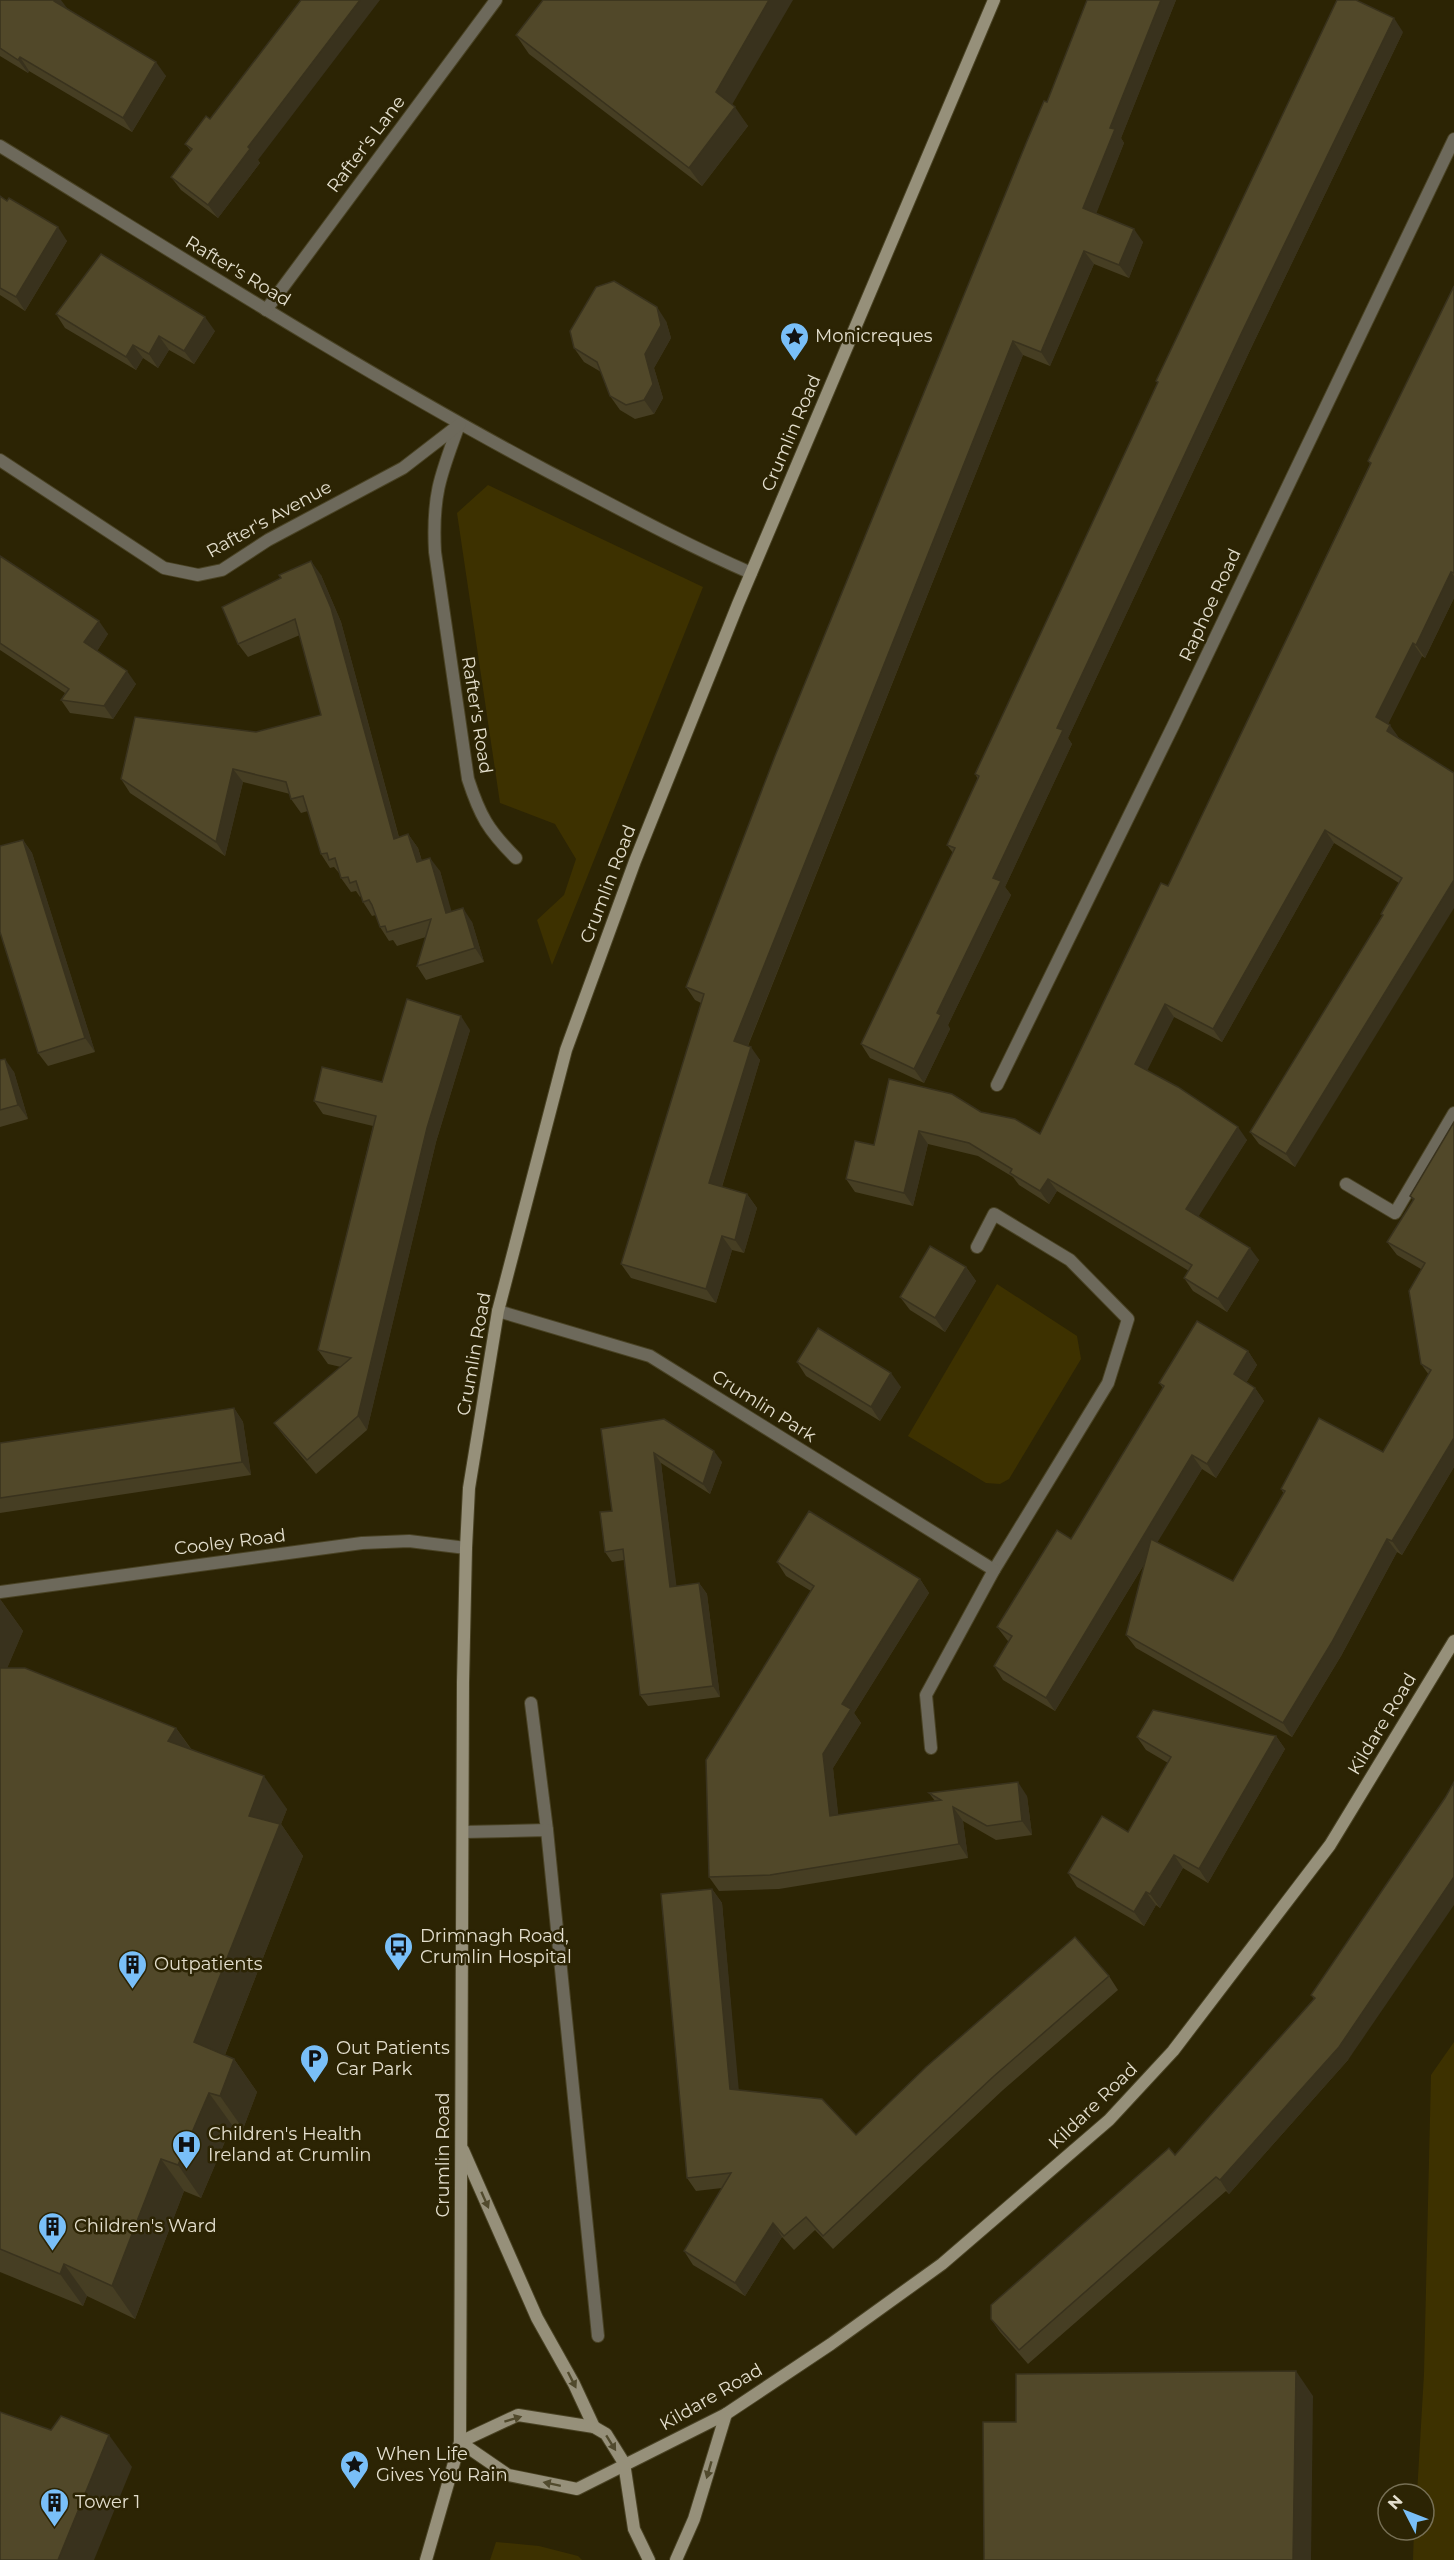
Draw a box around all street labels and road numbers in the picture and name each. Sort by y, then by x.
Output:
street label: Rafter's Lane [322,91,410,197]
street label: Rafter's Road [181,231,295,311]
street label: Crumlin Road [756,371,826,495]
street label: Rafter's Avenue [203,475,336,563]
street label: Raphoe Road [1174,545,1246,665]
street label: Rafter's Road [457,655,497,775]
street label: Crumlin Road [575,822,641,946]
street label: Crumlin Road [452,1291,496,1417]
street label: Crumlin Park [708,1365,820,1447]
street label: Cooley Road [173,1524,287,1560]
street label: Kildare Road [1343,1669,1421,1779]
street label: Kildare Road [1044,2058,1142,2154]
street label: Crumlin Road [432,2093,454,2217]
street label: Kildare Road [656,2359,766,2435]

